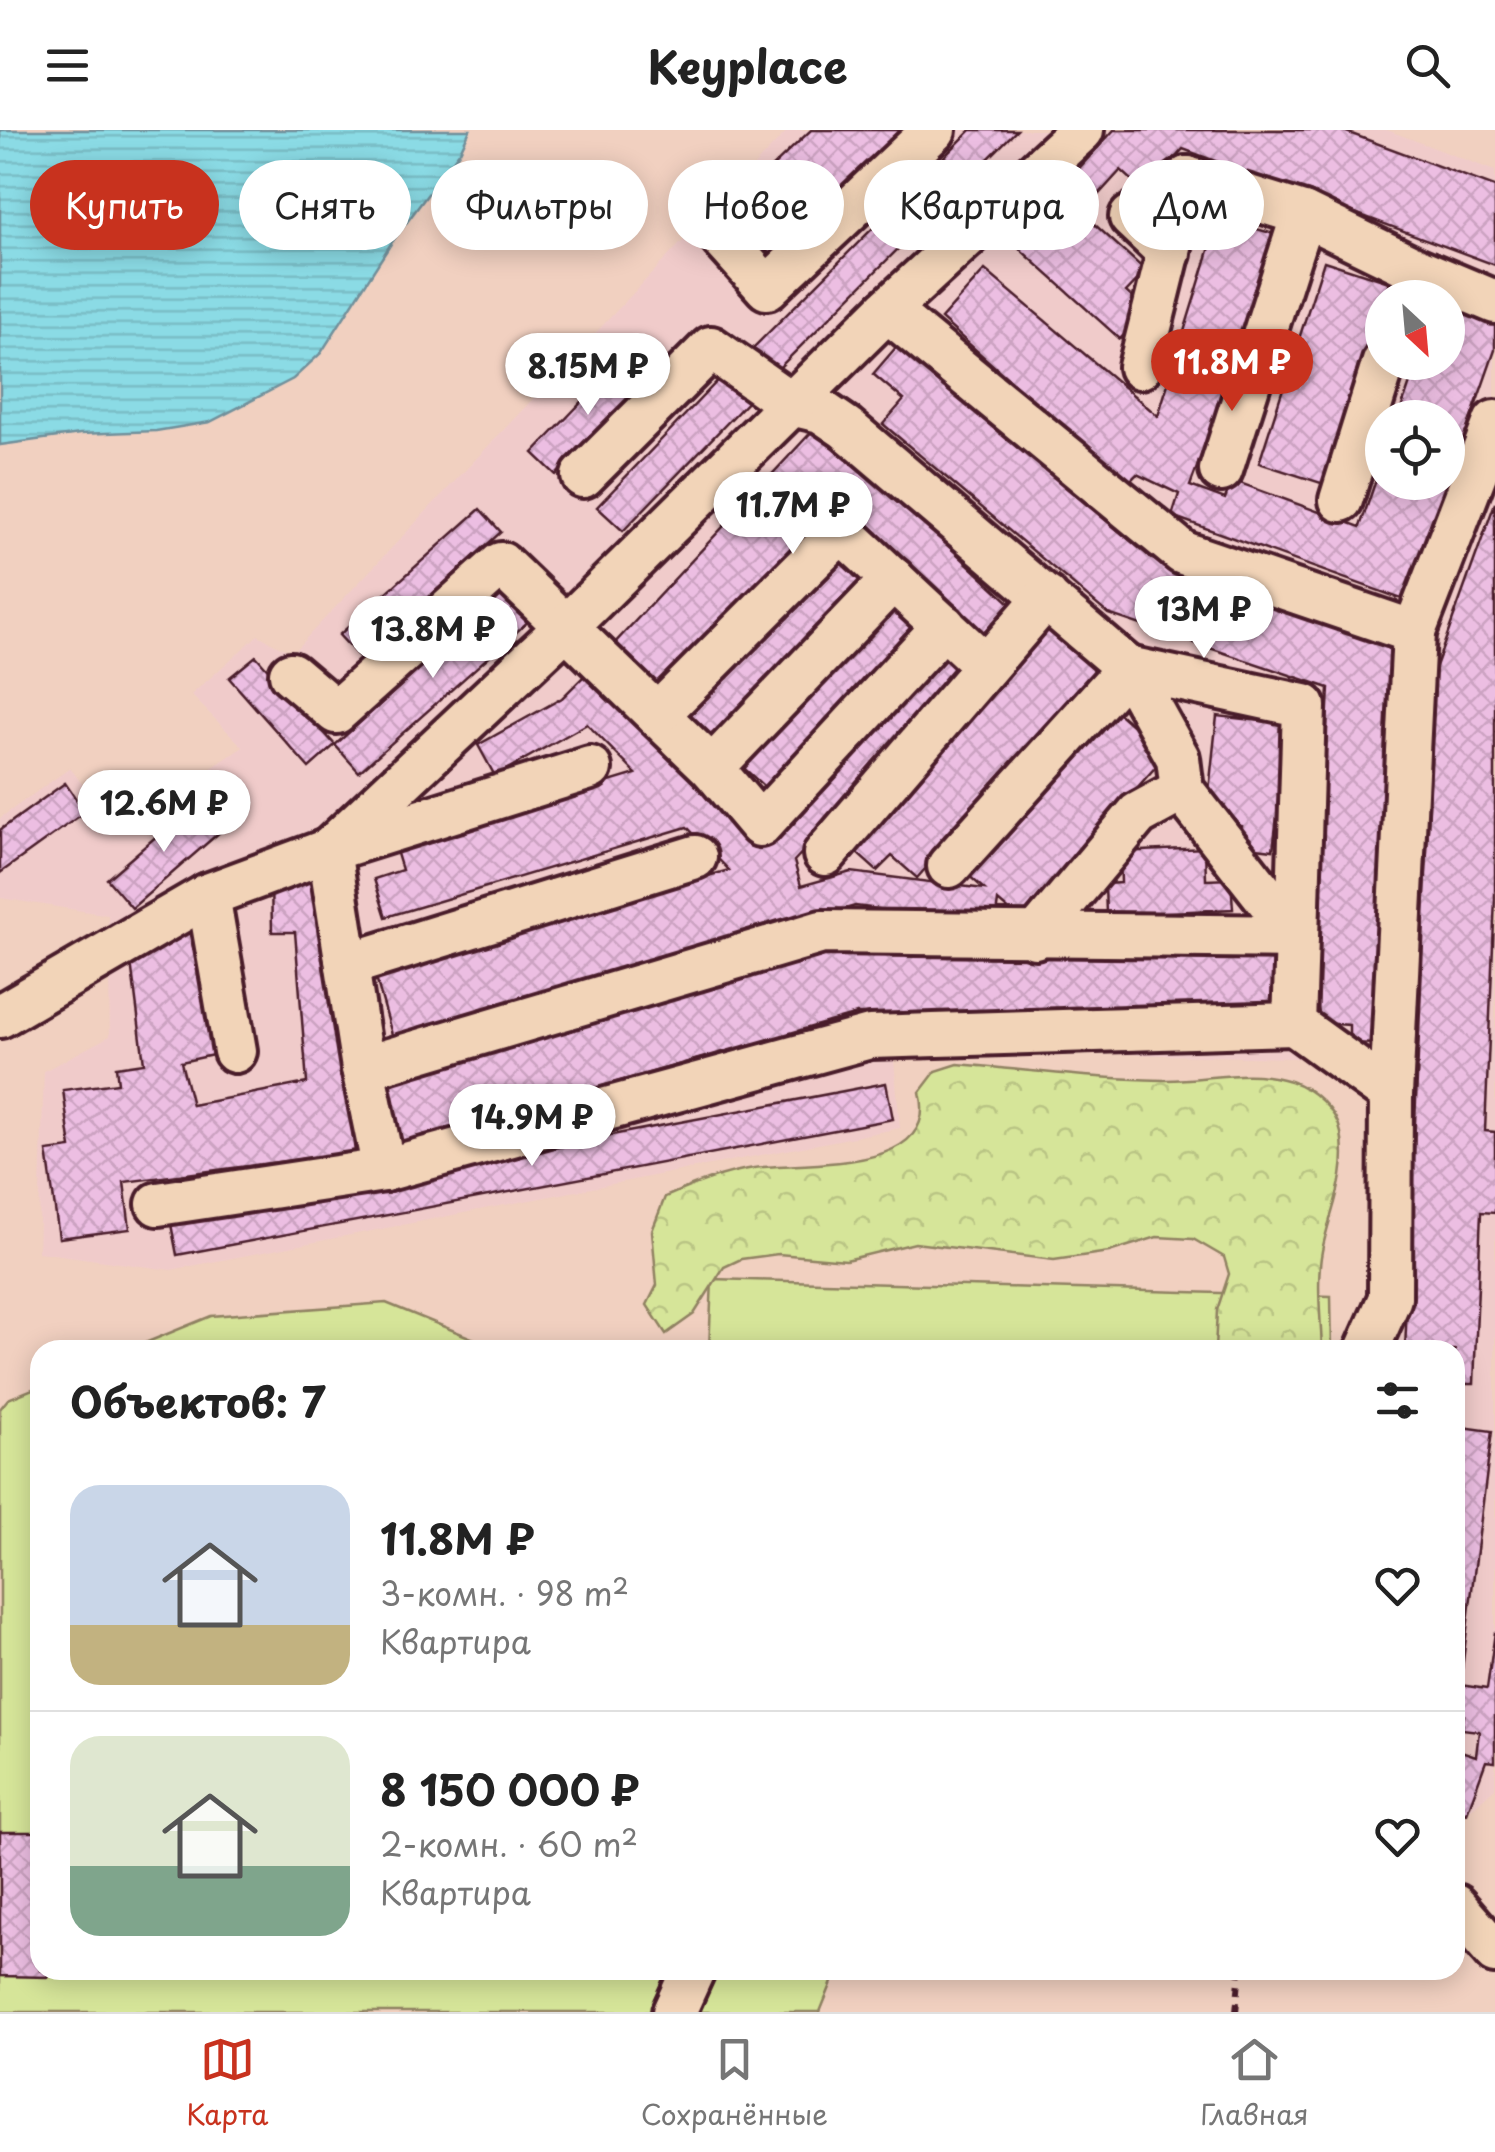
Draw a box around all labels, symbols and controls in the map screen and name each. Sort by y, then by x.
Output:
text: Keyplace [647,31,848,99]
icon: menu [40,38,95,93]
icon: search [1400,38,1455,93]
chip: Купить [30,160,219,250]
chip: Снять [239,160,411,250]
chip: Фильтры [431,160,648,250]
chip: Новое [668,160,844,250]
chip: Квартира [864,160,1099,250]
chip: Дом [1119,160,1264,250]
north arrow [1365,280,1465,380]
map controls [1365,280,1465,500]
pin: 11.8M ₽ [1140,329,1324,414]
pin: 8.15M ₽ [496,333,680,418]
text: 11.8M ₽ [1173,337,1291,385]
text: 8.15M ₽ [527,341,649,389]
button: locate [1365,400,1465,500]
pin: 11.7M ₽ [701,472,885,557]
text: 11.7M ₽ [736,480,850,528]
pin: 13M ₽ [1134,576,1274,661]
text: 13M ₽ [1156,584,1252,632]
pin: 13.8M ₽ [341,596,525,681]
text: 13.8M ₽ [371,604,495,652]
pin: 12.6M ₽ [72,770,256,855]
text: 12.6M ₽ [99,778,229,826]
pin: 14.9M ₽ [440,1084,624,1169]
text: 14.9M ₽ [471,1092,593,1140]
text: Объектов: 7 [70,1369,326,1432]
icon: filters [1370,1373,1425,1428]
text: 11.8M ₽ [380,1506,535,1569]
icon: home [150,1525,270,1645]
icon: heart [1370,1558,1425,1613]
text: 3-комн. · 98 m² [380,1569,629,1617]
text: Квартира [380,1617,531,1665]
text: 8 150 000 ₽ [380,1757,639,1820]
icon: home [150,1776,270,1896]
icon: heart [1370,1809,1425,1864]
text: 2-комн. · 60 m² [380,1820,638,1868]
text: Квартира [380,1868,531,1916]
tab: Карта [186,2032,268,2135]
tab: Сохранённые [641,2032,828,2135]
tab: Главная [1200,2032,1309,2135]

